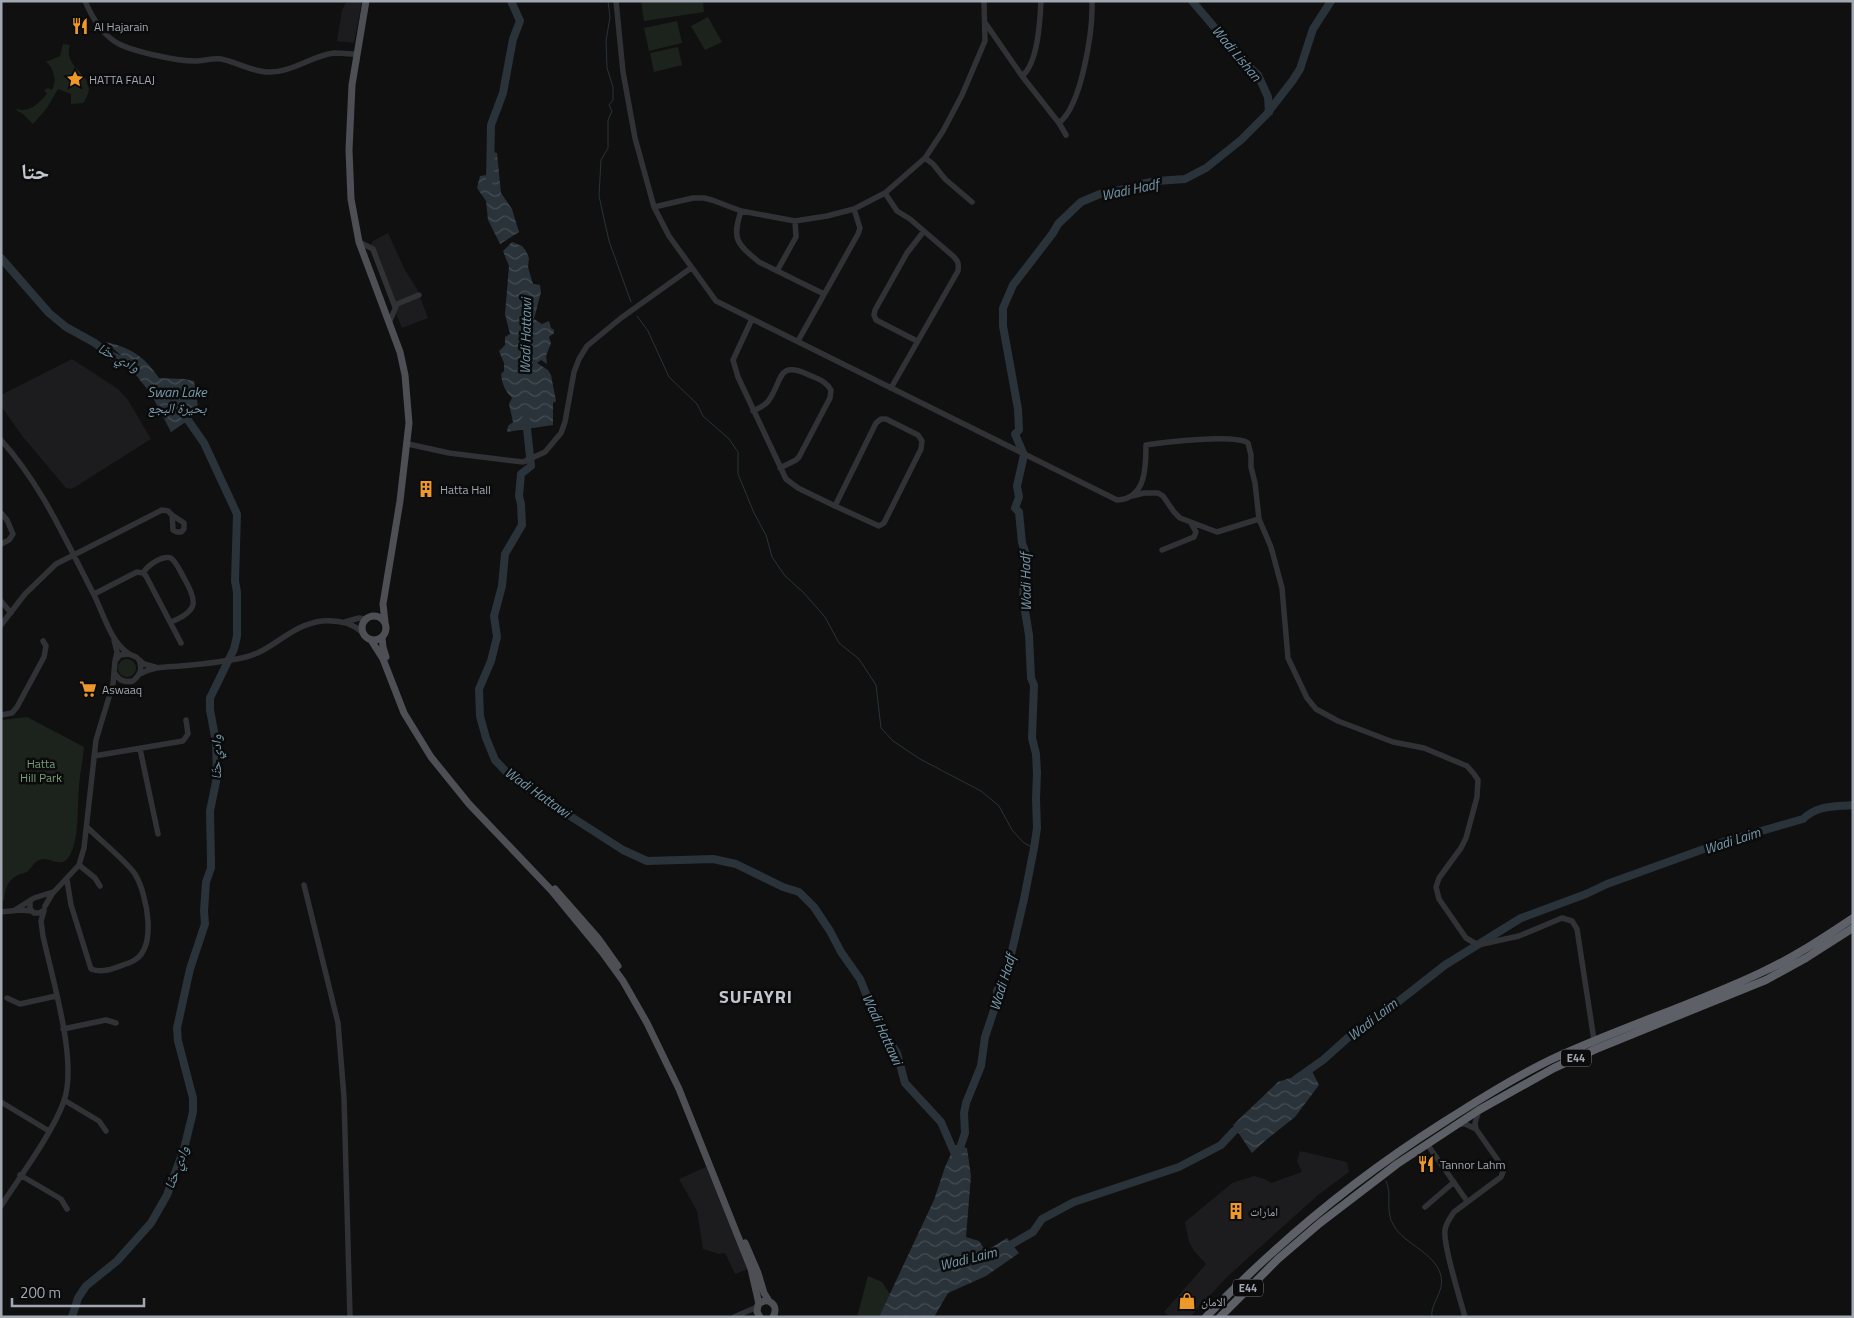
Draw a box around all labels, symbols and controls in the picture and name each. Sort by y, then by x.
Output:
restaurant icon: Al Hajarain [70,16,90,36]
place label: Al Hajarain [94,17,149,36]
water label: Wadi Lishan [1207,21,1267,86]
place icon: HATTA FALAJ [65,69,85,89]
place label: HATTA FALAJ [89,70,155,89]
district label: حتا [21,154,49,188]
water label: Wadi Hadf [1099,172,1163,205]
water label: Wadi Hattawi [514,296,536,374]
water label: وادي حتّا [94,337,144,379]
water label: Swan Lake بحيرة البجع [147,381,208,418]
building icon: Hatta Hall [416,479,436,499]
place label: Hatta Hall [440,480,491,499]
water label: Wadi Hadf [1014,550,1036,611]
supermarket icon: Aswaaq [78,679,98,699]
place label: Aswaaq [102,680,142,699]
water label: وادي حتّا [205,734,227,779]
park label: Hatta Hill Park [20,754,62,787]
water label: Wadi Hattawi [501,762,577,824]
water label: Wadi Laim [1701,821,1764,859]
water label: Wadi Hadf [983,949,1021,1013]
district label: SUFAYRI [719,983,793,1010]
water label: Wadi Hattawi [857,990,909,1070]
water label: Wadi Laim [1343,992,1402,1045]
road number: E44 [1561,1050,1591,1066]
water label: وادي حتّا [158,1142,195,1192]
restaurant icon: Tannor Lahm [1416,1154,1436,1174]
place label: Tannor Lahm [1440,1155,1506,1174]
building icon: امارات [1226,1201,1246,1221]
place label: امارات [1250,1202,1278,1221]
water label: Wadi Laim [937,1241,1000,1275]
scale bar [12,1276,145,1308]
road number: E44 [1233,1280,1263,1296]
text: 200 m [20,1281,61,1304]
shop icon: الامان [1177,1291,1197,1311]
place label: الامان [1201,1292,1226,1311]

